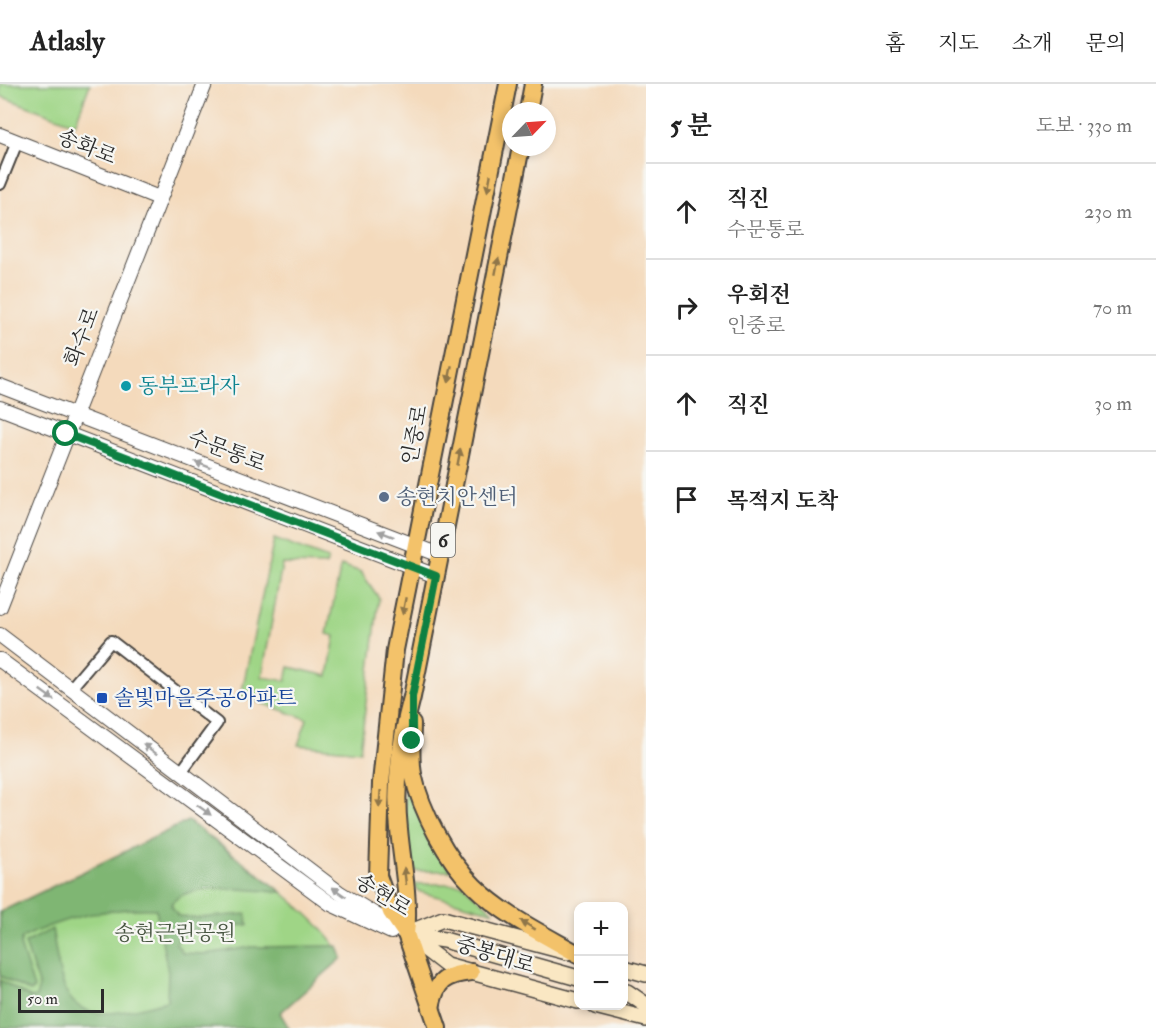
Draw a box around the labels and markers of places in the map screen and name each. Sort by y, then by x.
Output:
place label: 동부프라자 [138,373,240,400]
marker: 동부프라자 [119,379,133,393]
place label: 송현치안센터 [396,484,518,511]
marker: 송현치안센터 [377,490,391,504]
place label: 솔빛마을주공아파트 [114,685,297,712]
marker: 솔빛마을주공아파트 [95,691,109,705]

